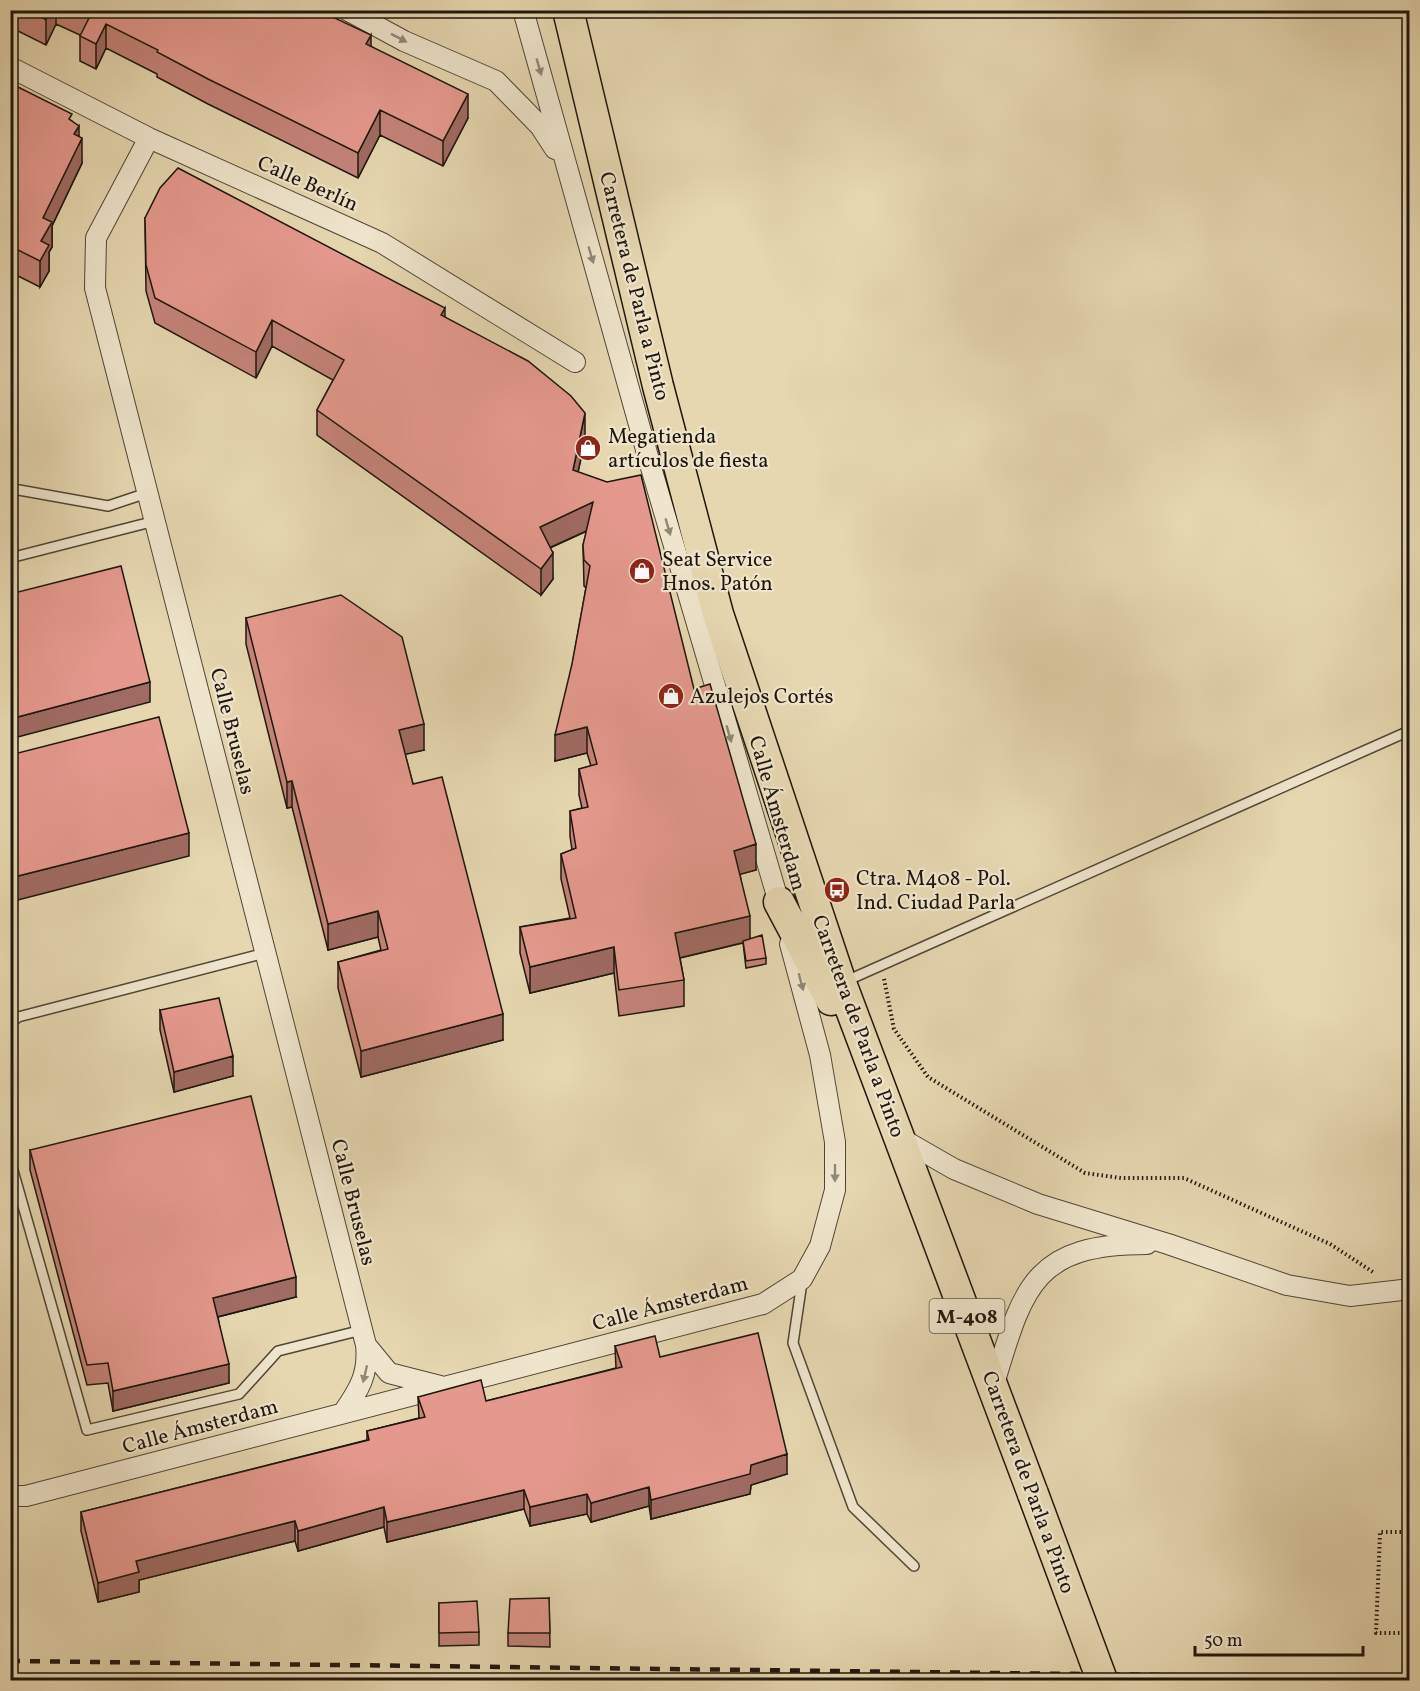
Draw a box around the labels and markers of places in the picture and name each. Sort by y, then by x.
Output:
place label: Megatienda artículos de fiesta [608,423,769,476]
shop icon: Megatienda artículos de fiesta [573,433,603,463]
place label: Seat Service Hnos. Patón [662,546,773,599]
shop icon: Seat Service Hnos. Patón [627,556,657,586]
shop icon: Azulejos Cortés [656,681,686,711]
place label: Azulejos Cortés [690,683,833,712]
place label: Ctra. M408 - Pol. Ind. Ciudad Parla [856,865,1015,918]
bus stop icon: Ctra. M408 - Pol. Ind. Ciudad Parla [822,875,852,905]

